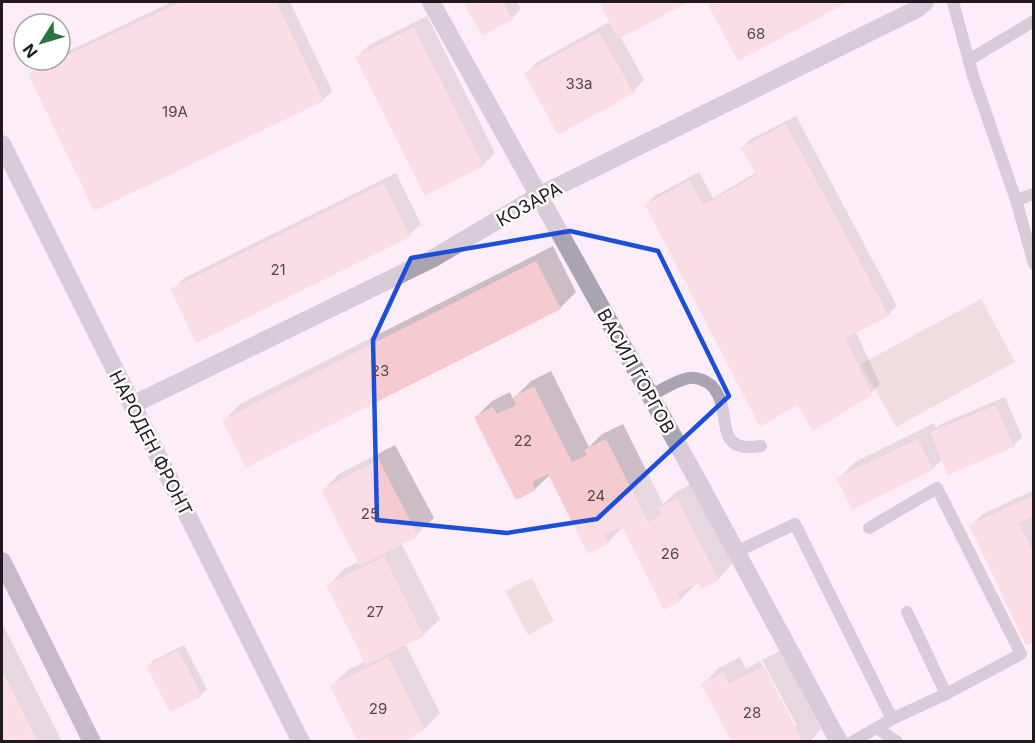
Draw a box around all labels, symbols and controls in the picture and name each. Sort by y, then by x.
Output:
north arrow [12,12,72,72]
house number: 68 [747,24,765,43]
text: N [18,40,42,62]
house number: 33a [566,74,592,93]
house number: 19A [162,102,188,121]
street label: КОЗАРА [493,178,565,230]
house number: 21 [270,260,286,279]
street label: ВАСИЛ ЃОРГОВ [593,304,680,437]
house number: 23 [371,361,389,380]
street label: НАРОДЕН ФРОНТ [105,367,197,519]
house number: 22 [514,431,532,450]
house number: 24 [587,486,605,505]
house number: 25 [361,504,379,523]
house number: 26 [661,544,679,563]
house number: 27 [366,602,384,621]
house number: 29 [369,699,387,718]
house number: 28 [743,703,761,722]

